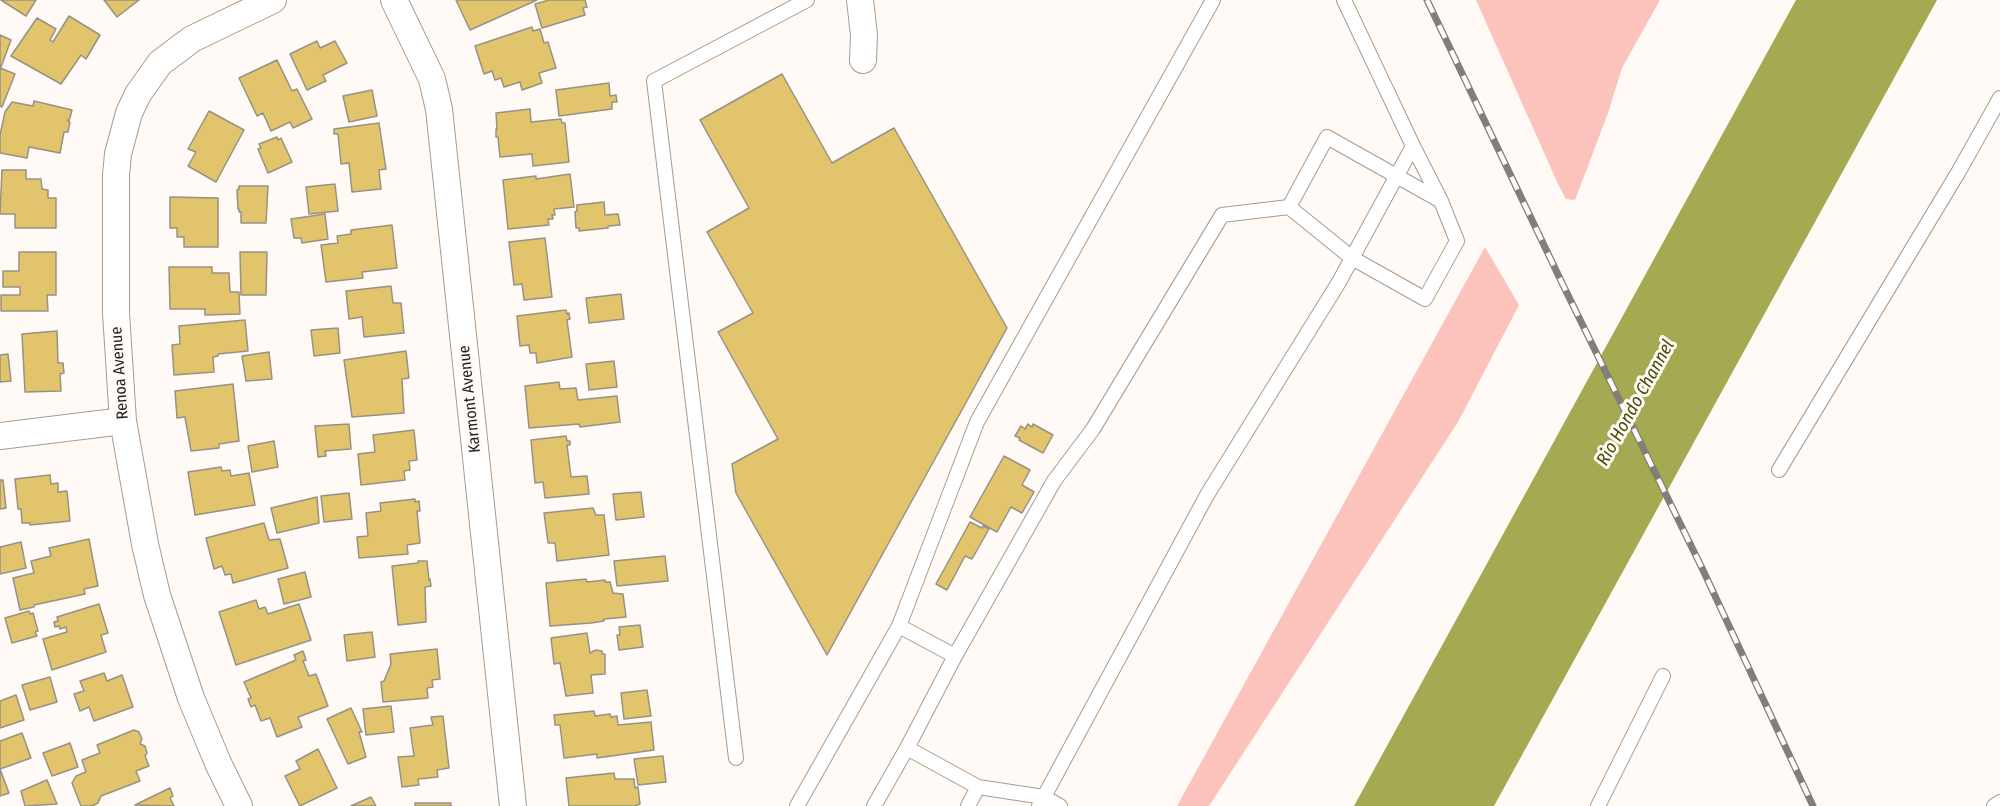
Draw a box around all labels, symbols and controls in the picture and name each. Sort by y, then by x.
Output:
street label: Renoa Avenue [107,326,133,420]
water label: Rio Hondo Channel [1593,336,1679,470]
street label: Karmont Avenue [455,344,485,454]

